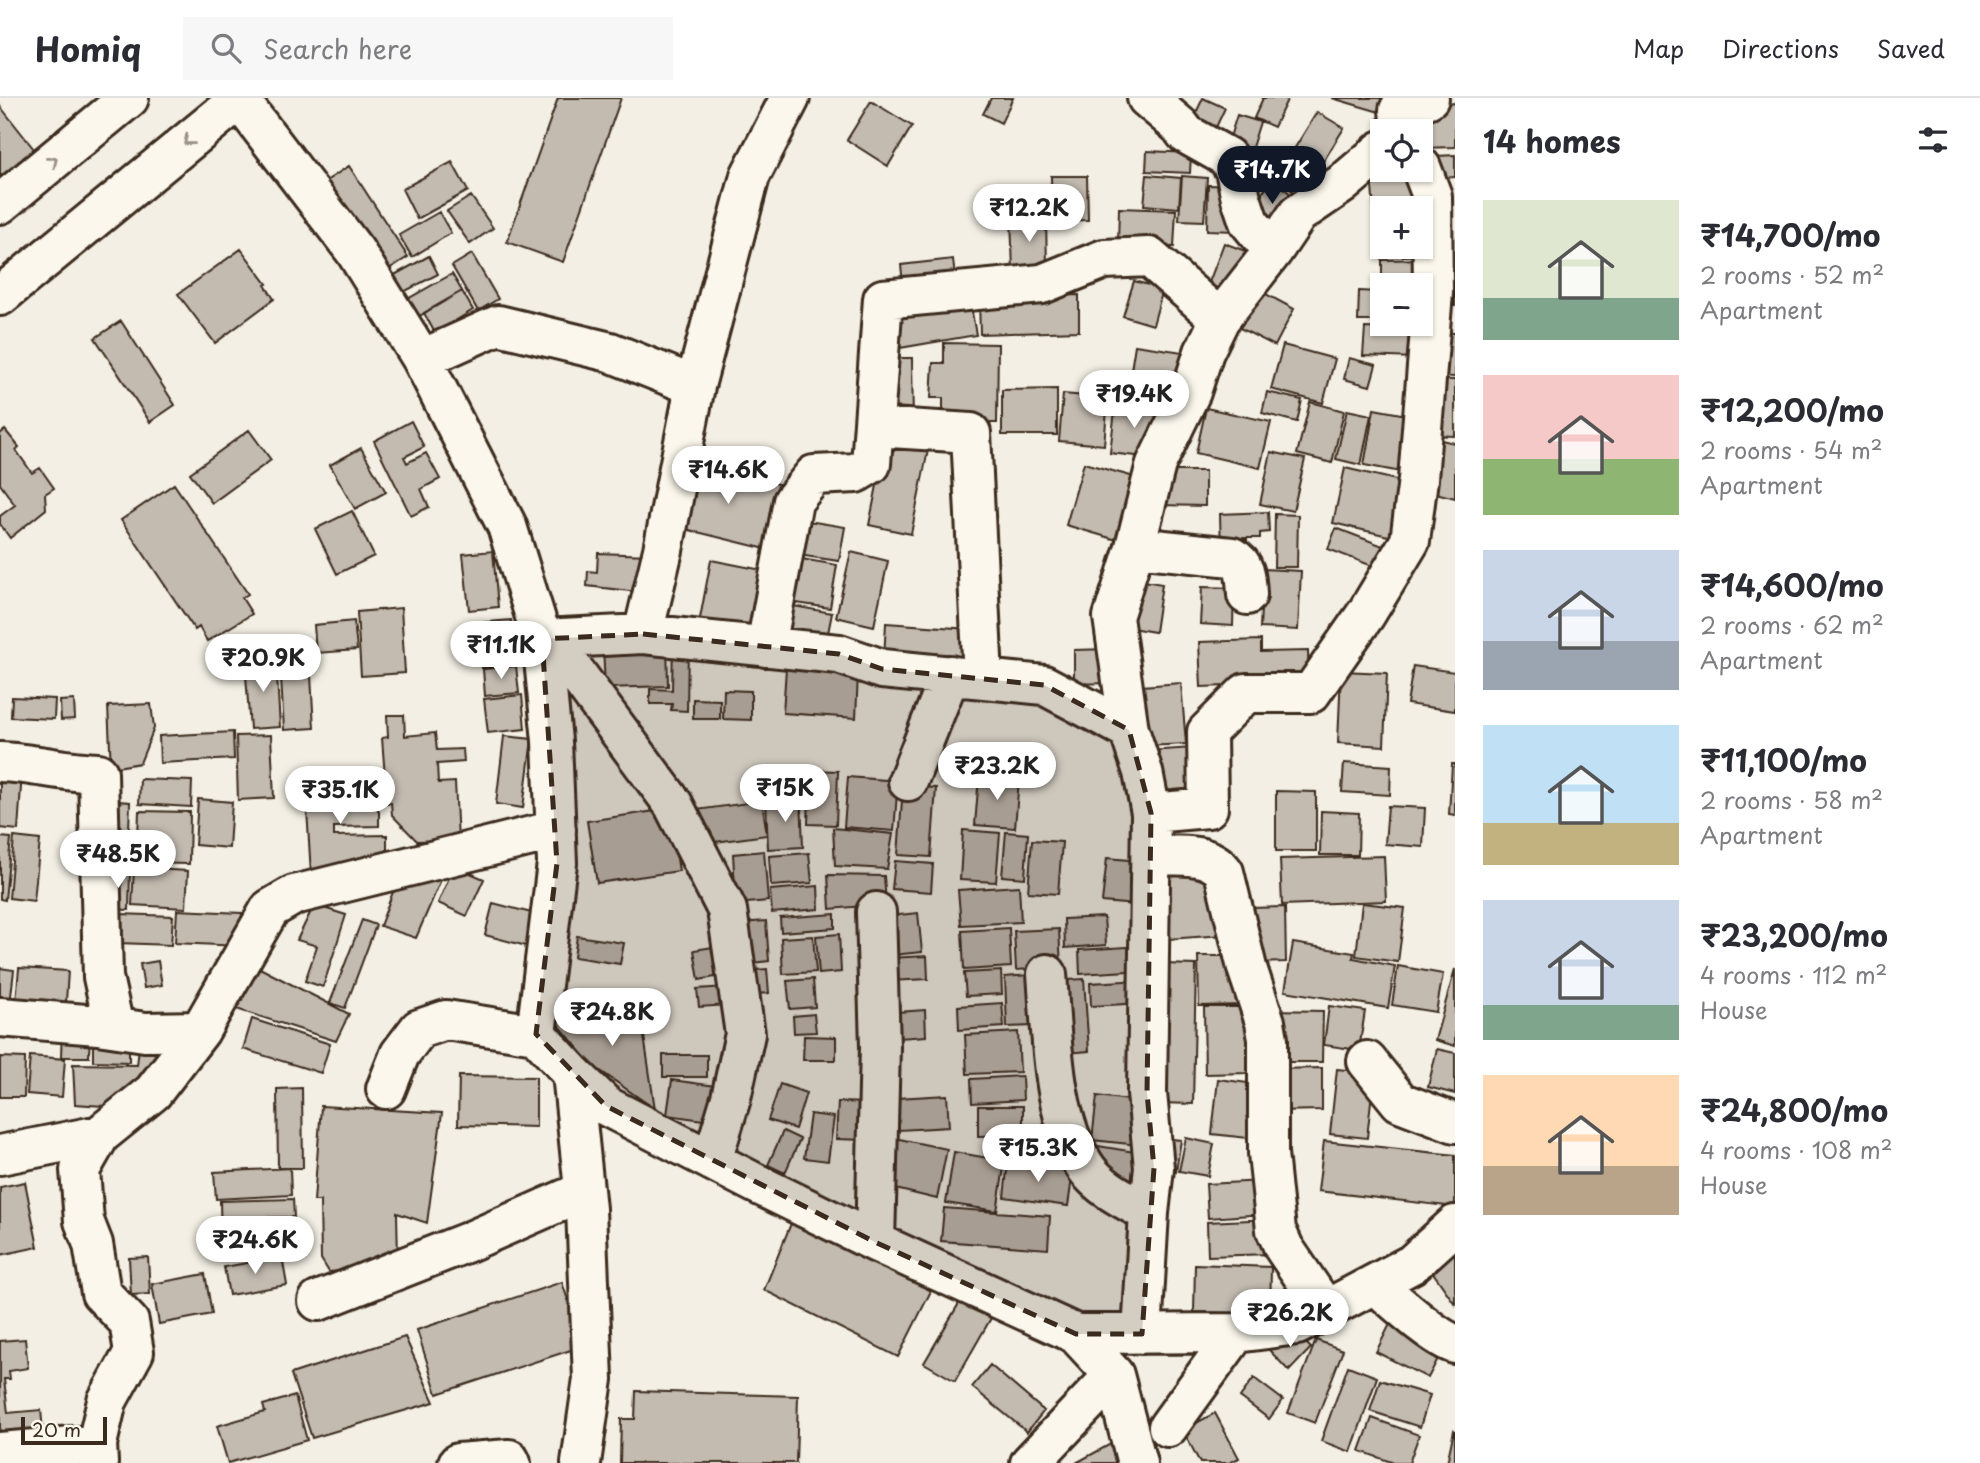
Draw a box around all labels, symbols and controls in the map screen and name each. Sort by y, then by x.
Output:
search box [183,17,673,80]
text: Homiq [35,23,141,73]
icon: search [207,29,245,67]
text: Search here [263,29,412,68]
text: Map [1633,30,1684,66]
text: Directions [1722,30,1839,66]
text: Saved [1877,30,1945,66]
text: 14 homes [1483,118,1621,163]
map controls [1370,119,1433,336]
button: locate [1370,119,1433,182]
icon: filters [1914,121,1952,159]
one-way arrow [183,133,195,146]
pin: ₹14.7K [1215,146,1329,206]
text: ₹14.7K [1233,151,1311,186]
one-way arrow [45,156,57,169]
pin: ₹12.2K [972,184,1086,244]
text: ₹12.2K [989,189,1069,224]
button: + [1370,196,1433,259]
text: ₹14,700/mo [1700,212,1880,257]
icon: home [1539,228,1623,312]
text: 2 rooms · 52 m² [1700,257,1884,292]
button: − [1370,273,1433,336]
text: Apartment [1700,292,1823,327]
pin: ₹19.4K [1077,370,1191,430]
text: ₹19.4K [1095,375,1173,410]
text: ₹12,200/mo [1700,387,1884,432]
icon: home [1539,403,1623,487]
text: 2 rooms · 54 m² [1700,432,1883,467]
pin: ₹14.6K [671,446,785,506]
text: ₹14.6K [688,451,768,486]
text: Apartment [1700,467,1823,502]
text: ₹14,600/mo [1700,562,1884,607]
icon: home [1539,578,1623,662]
text: 2 rooms · 62 m² [1700,607,1884,642]
pin: ₹11.1K [444,622,558,681]
text: ₹11.1K [466,626,536,661]
pin: ₹20.9K [206,634,320,694]
text: ₹20.9K [221,639,305,674]
text: Apartment [1700,642,1823,677]
text: ₹11,100/mo [1700,737,1867,782]
pin: ₹23.2K [940,742,1054,802]
text: ₹23.2K [954,747,1040,782]
icon: home [1539,753,1623,837]
pin: ₹15K [744,764,826,824]
pin: ₹35.1K [283,766,397,826]
text: ₹15K [756,769,814,804]
text: ₹35.1K [301,771,379,806]
text: 2 rooms · 58 m² [1700,782,1883,817]
text: Apartment [1700,817,1823,852]
pin: ₹48.5K [61,830,175,890]
text: ₹48.5K [76,835,160,870]
text: ₹23,200/mo [1700,912,1888,957]
icon: home [1539,928,1623,1012]
text: 4 rooms · 112 m² [1700,957,1887,992]
pin: ₹24.8K [555,988,669,1048]
text: House [1700,992,1767,1027]
text: ₹24.8K [570,993,654,1028]
text: ₹24,800/mo [1700,1087,1888,1132]
icon: home [1539,1103,1623,1187]
pin: ₹15.3K [981,1124,1095,1184]
text: ₹15.3K [998,1129,1078,1164]
text: 4 rooms · 108 m² [1700,1132,1893,1167]
text: House [1700,1167,1767,1202]
pin: ₹24.6K [198,1216,312,1276]
text: ₹24.6K [212,1221,298,1256]
pin: ₹26.2K [1233,1290,1347,1349]
text: ₹26.2K [1247,1294,1333,1329]
scale bar [21,1414,107,1446]
text: 20 m [32,1415,81,1443]

